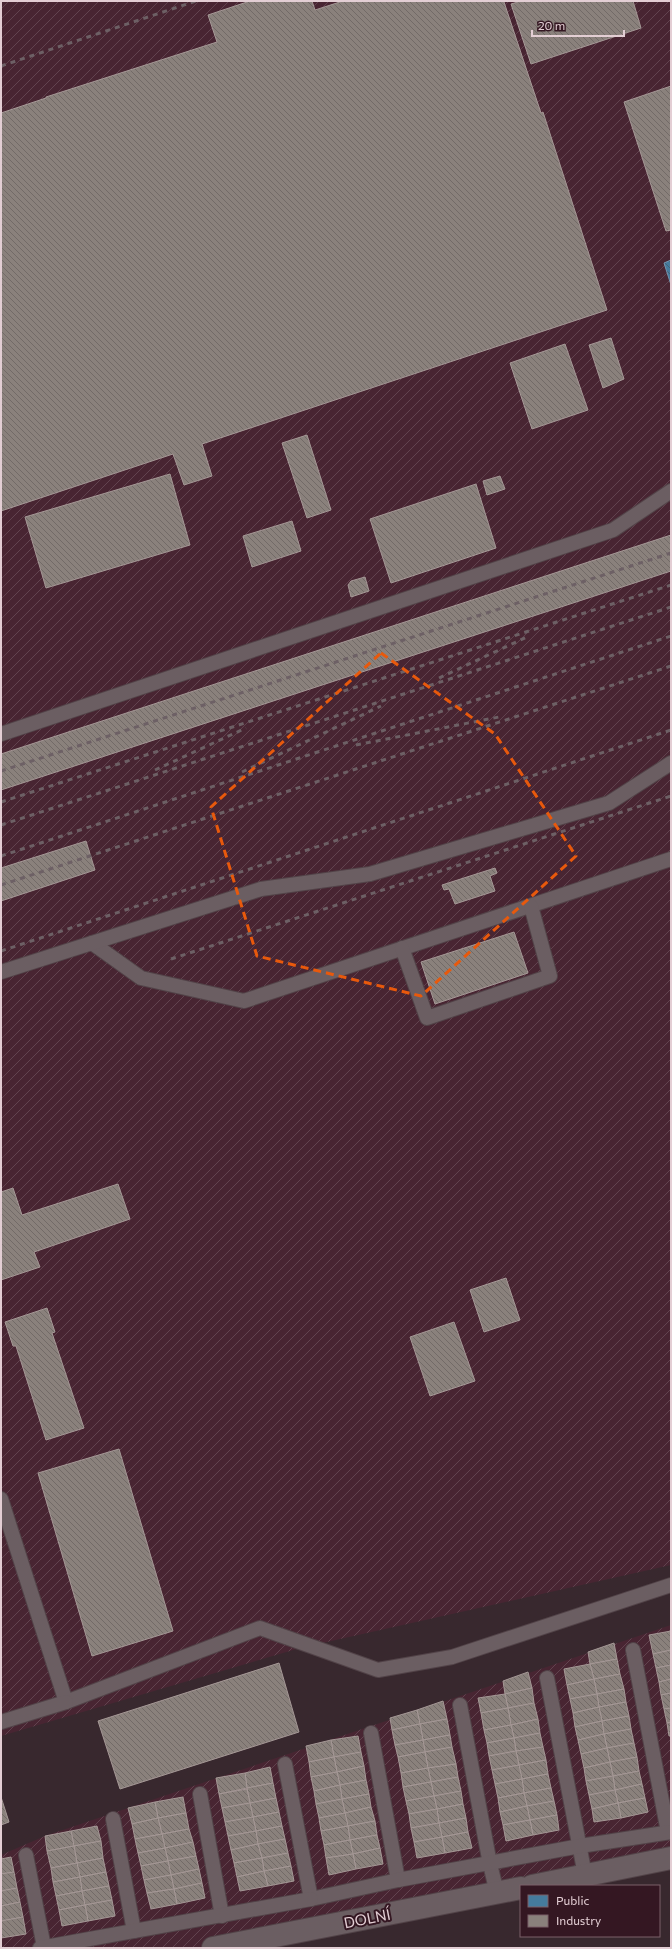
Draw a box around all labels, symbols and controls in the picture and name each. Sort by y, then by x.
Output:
scale bar [532,12,624,38]
text: 20 m [538,18,565,32]
legend [520,1885,660,1937]
text: Public [556,1893,589,1907]
street label: DOLNÍ [342,1904,393,1931]
text: Industry [556,1913,601,1927]

